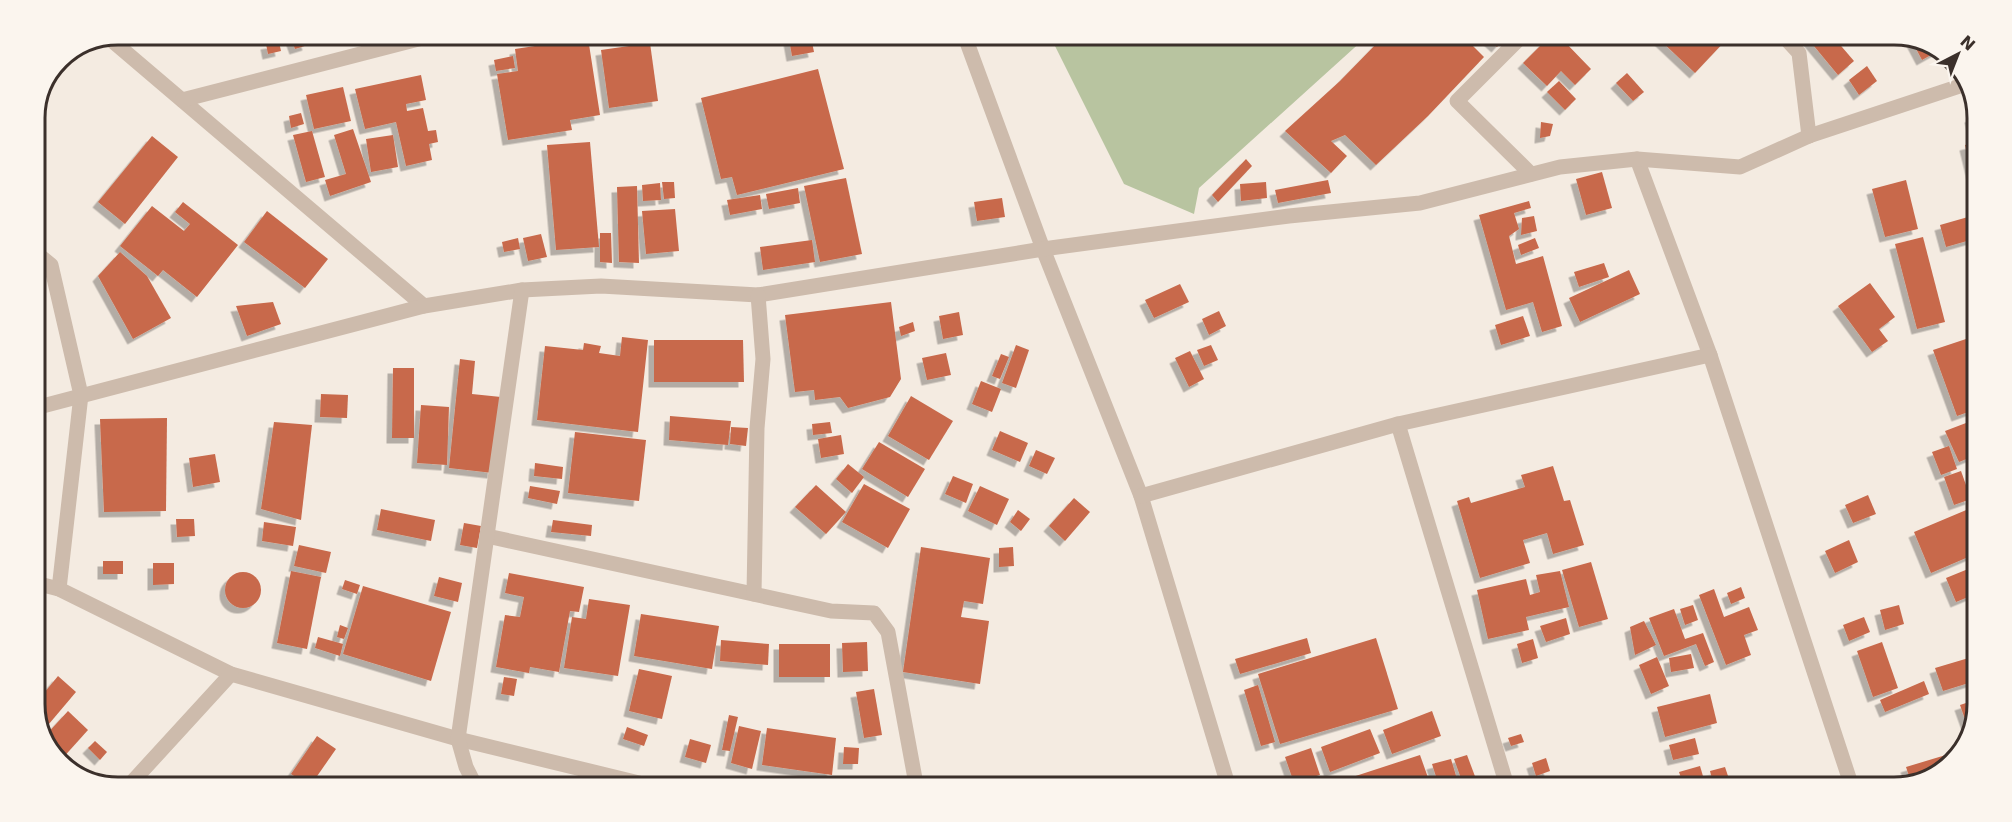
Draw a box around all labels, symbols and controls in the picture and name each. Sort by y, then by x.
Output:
north arrow [1928,24,1988,84]
text: N [1956,32,1979,55]

